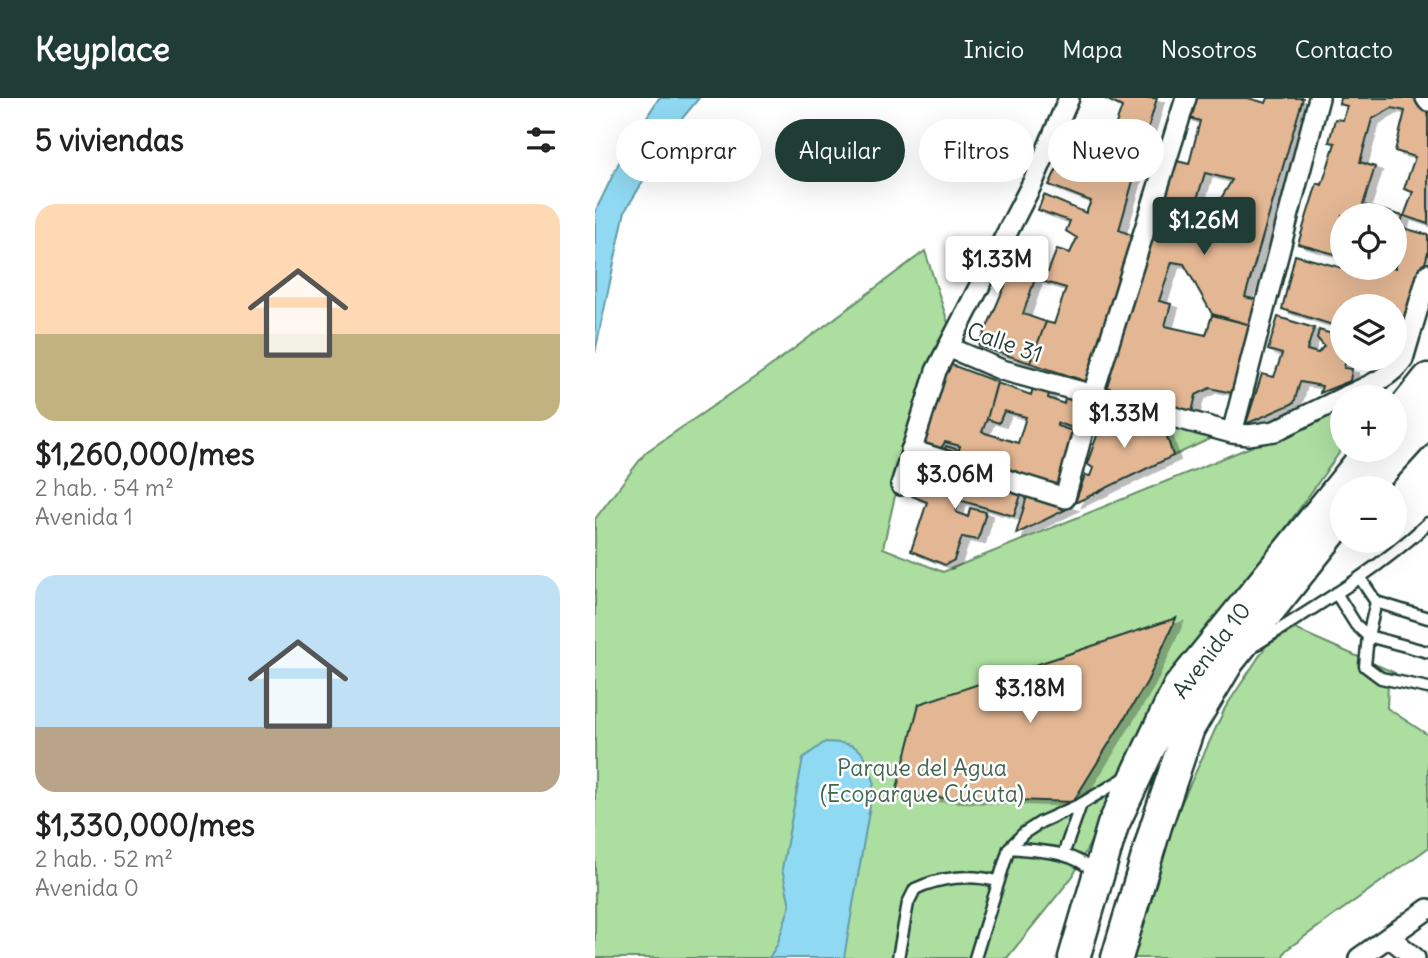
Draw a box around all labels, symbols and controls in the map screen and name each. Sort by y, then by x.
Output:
text: Keyplace [35,28,170,70]
text: Inicio [964,34,1024,64]
text: Mapa [1062,34,1123,64]
text: Nosotros [1161,34,1257,64]
text: Contacto [1295,34,1393,64]
chip: Comprar [616,119,761,182]
chip: Alquilar [775,119,905,182]
chip: Filtros [919,119,1034,182]
chip: Nuevo [1048,119,1164,182]
text: 5 viviendas [35,121,184,159]
icon: filters [522,121,560,159]
pin: $1.26M [1147,198,1261,257]
map controls [1330,203,1407,553]
button: locate [1330,203,1407,280]
text: $1.26M [1169,205,1239,234]
pin: $1.33M [940,236,1054,296]
text: $1.33M [961,244,1033,273]
icon: home [235,250,361,376]
button: layers [1330,294,1407,371]
street label: Calle 31 [963,316,1047,368]
button: + [1330,385,1407,462]
pin: $1.33M [1067,390,1181,450]
text: $1.33M [1088,398,1160,427]
text: $1,260,000/mes [35,435,255,473]
pin: $3.06M [898,452,1012,511]
text: $3.06M [916,459,994,488]
text: 2 hab. · 54 m² [35,473,174,502]
button: − [1330,476,1407,553]
text: Avenida 1 [35,502,133,531]
street label: Avenida 10 [1165,596,1257,704]
icon: home [235,621,361,747]
pin: $3.18M [973,666,1087,725]
text: $3.18M [995,673,1065,702]
park label: Parque del Agua (Ecoparque Cúcuta) [820,753,1024,808]
text: $1,330,000/mes [35,806,255,844]
text: 2 hab. · 52 m² [35,844,173,873]
text: Avenida 0 [35,873,139,902]

